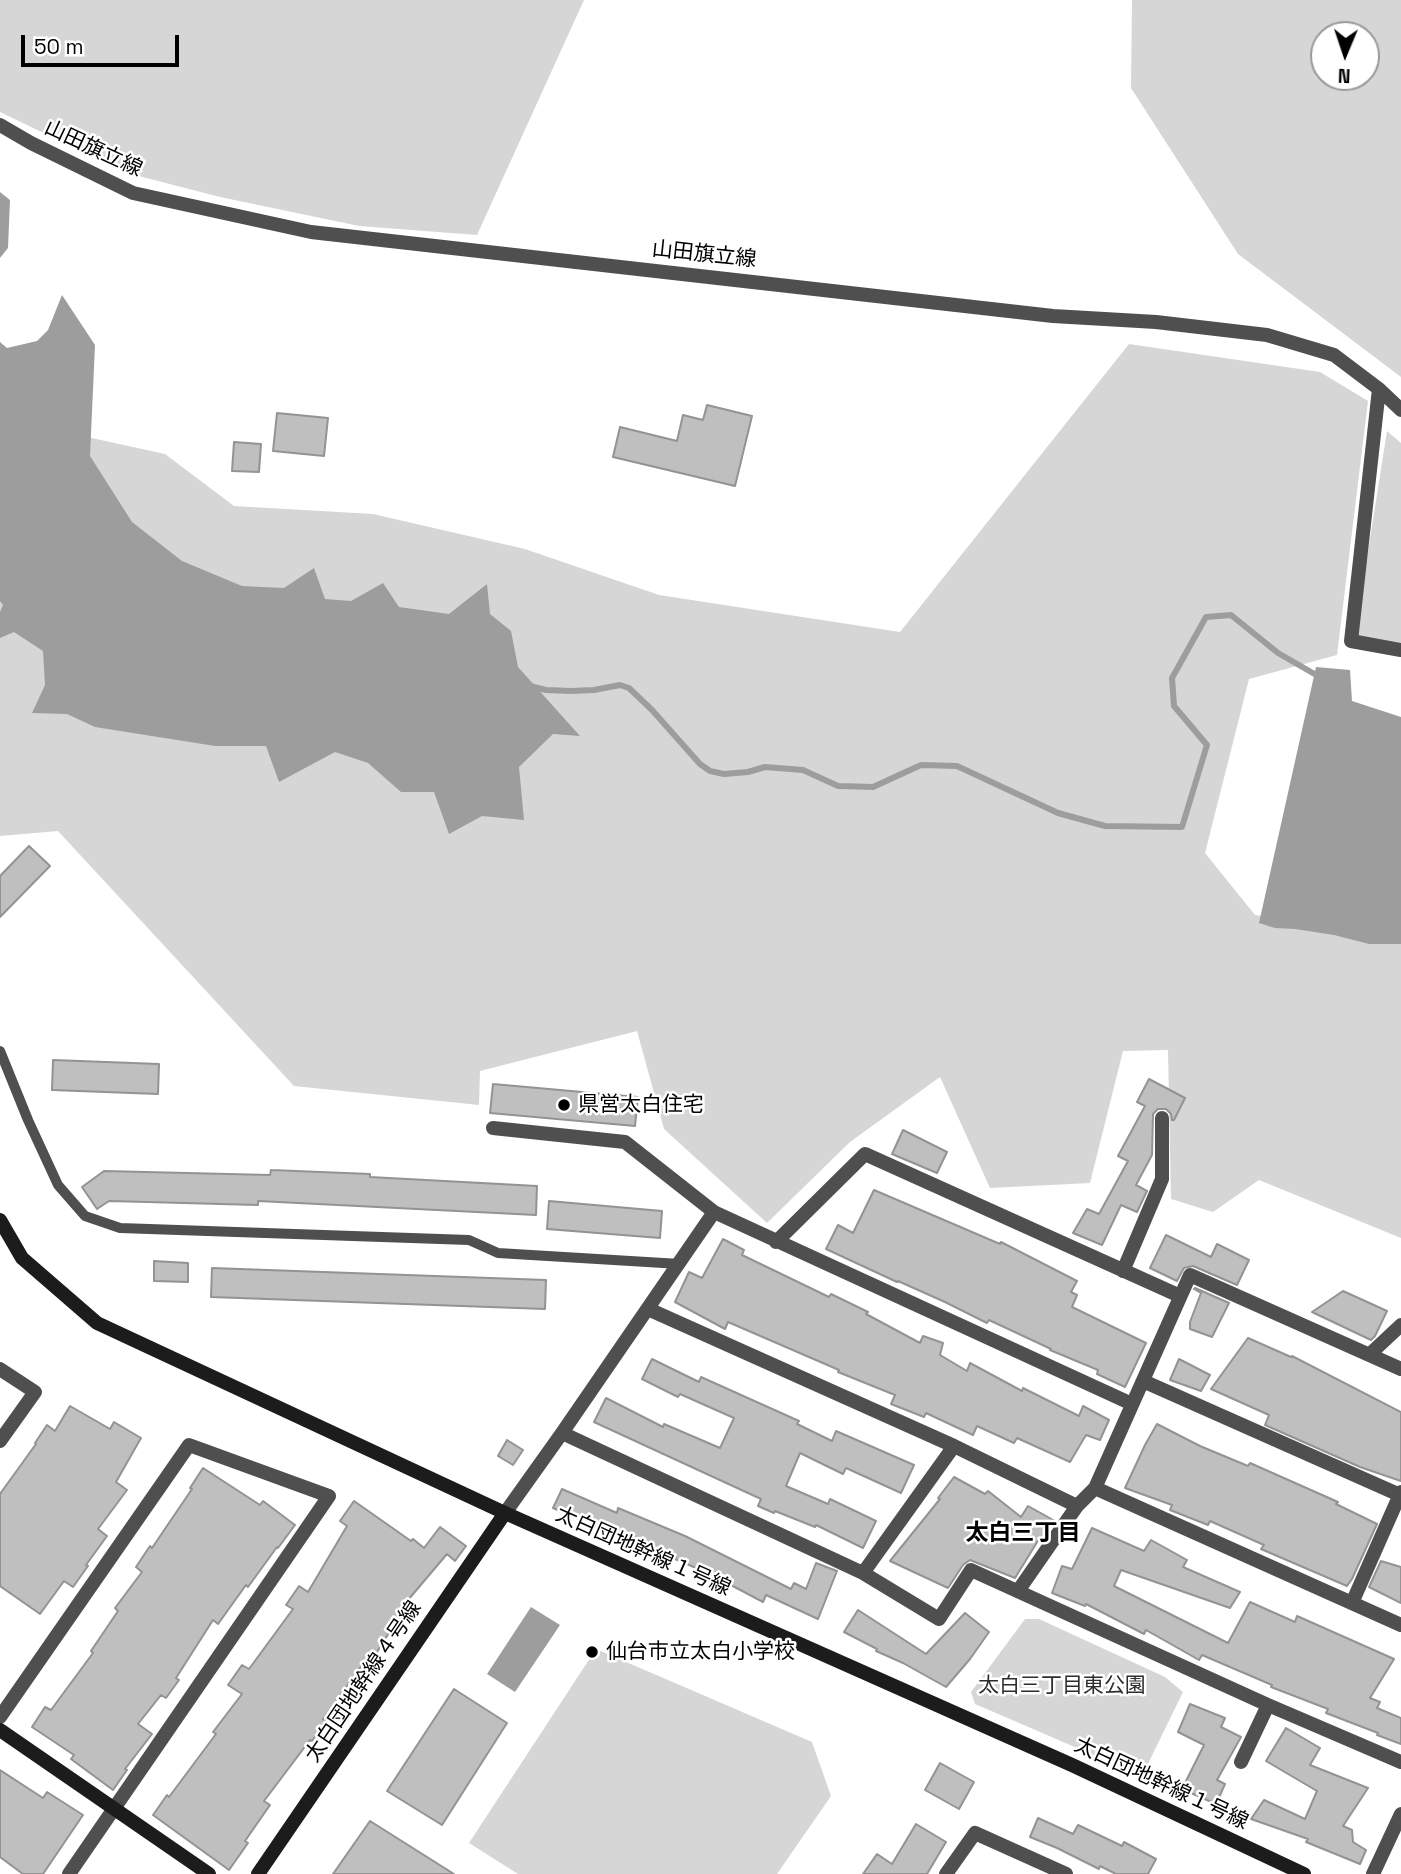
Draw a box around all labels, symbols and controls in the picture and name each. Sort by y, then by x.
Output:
scale bar [24,21,182,65]
north arrow [1310,21,1380,91]
text: 50 m [34,33,84,60]
text: N [1338,63,1351,88]
street label: 山田旗立線 [40,115,146,183]
street label: 山田旗立線 [650,237,758,273]
place label: 県営太白住宅 [578,1092,704,1118]
marker: 県営太白住宅 [556,1097,572,1113]
street label: 太白団地幹線１号線 [552,1502,734,1602]
district label: 太白三丁目 [966,1520,1080,1548]
street label: 太白団地幹線４号線 [301,1597,427,1767]
place label: 仙台市立太白小学校 [606,1639,795,1665]
marker: 仙台市立太白小学校 [584,1644,600,1660]
park label: 太白三丁目東公園 [978,1673,1146,1699]
street label: 太白団地幹線１号線 [1070,1733,1252,1835]

